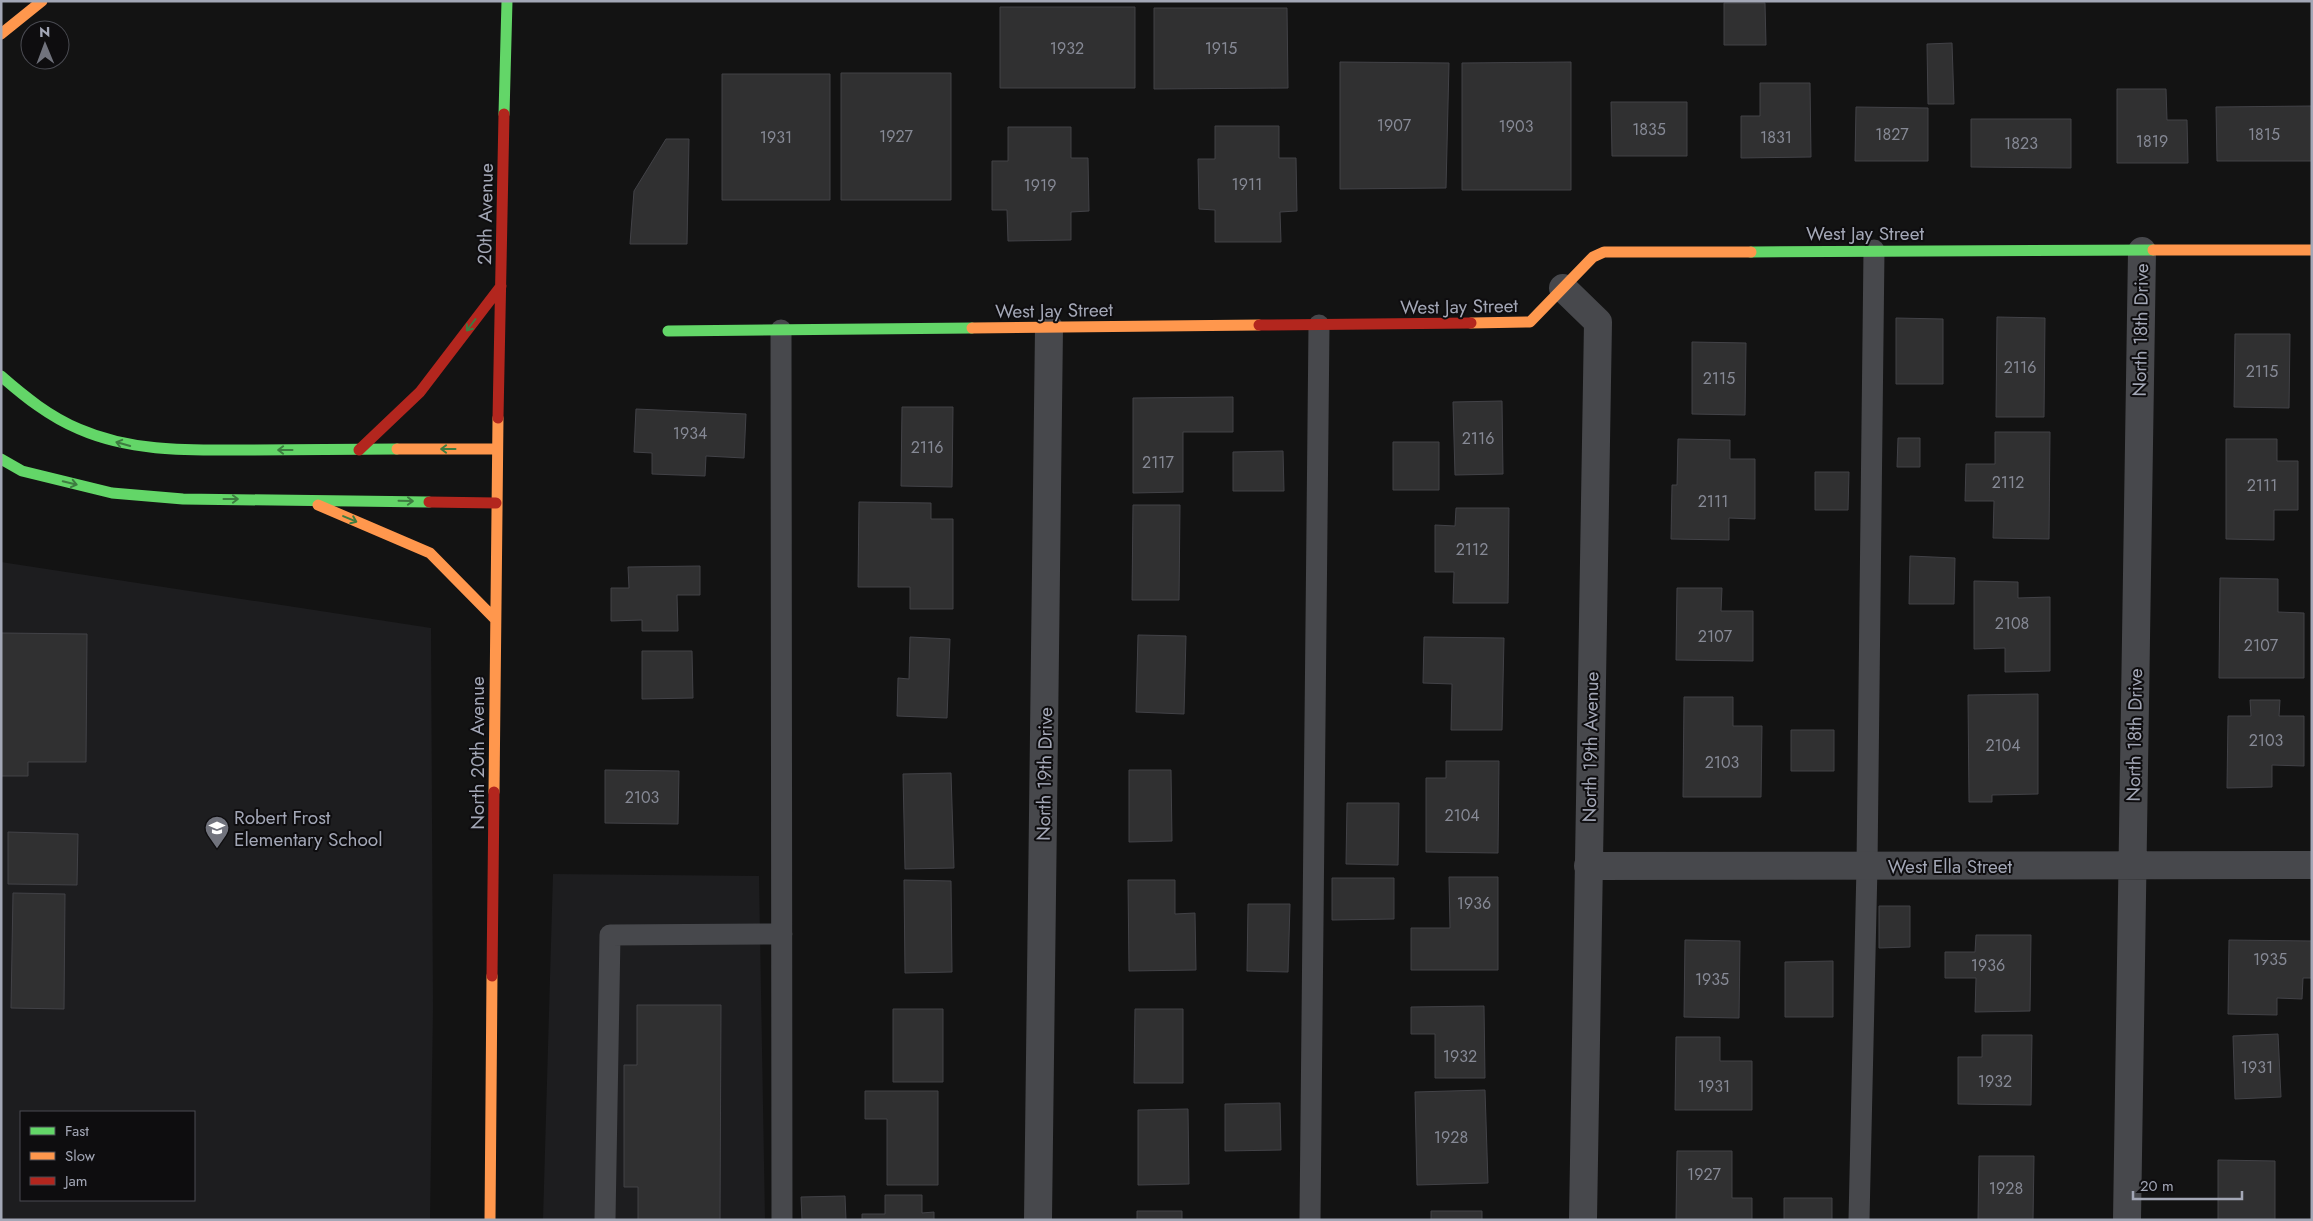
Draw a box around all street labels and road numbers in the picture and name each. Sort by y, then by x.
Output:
street label: 20th Avenue [471,163,500,265]
street label: West Jay Street [1806,220,1924,247]
street label: North 18th Drive [2126,263,2155,397]
street label: West Jay Street [1400,292,1519,321]
street label: West Jay Street [995,296,1114,325]
street label: North 18th Drive [2120,668,2149,802]
street label: North 19th Avenue [1576,671,1605,823]
street label: North 20th Avenue [464,676,491,830]
street label: North 19th Drive [1030,707,1059,841]
street label: West Ella Street [1888,853,2013,880]

